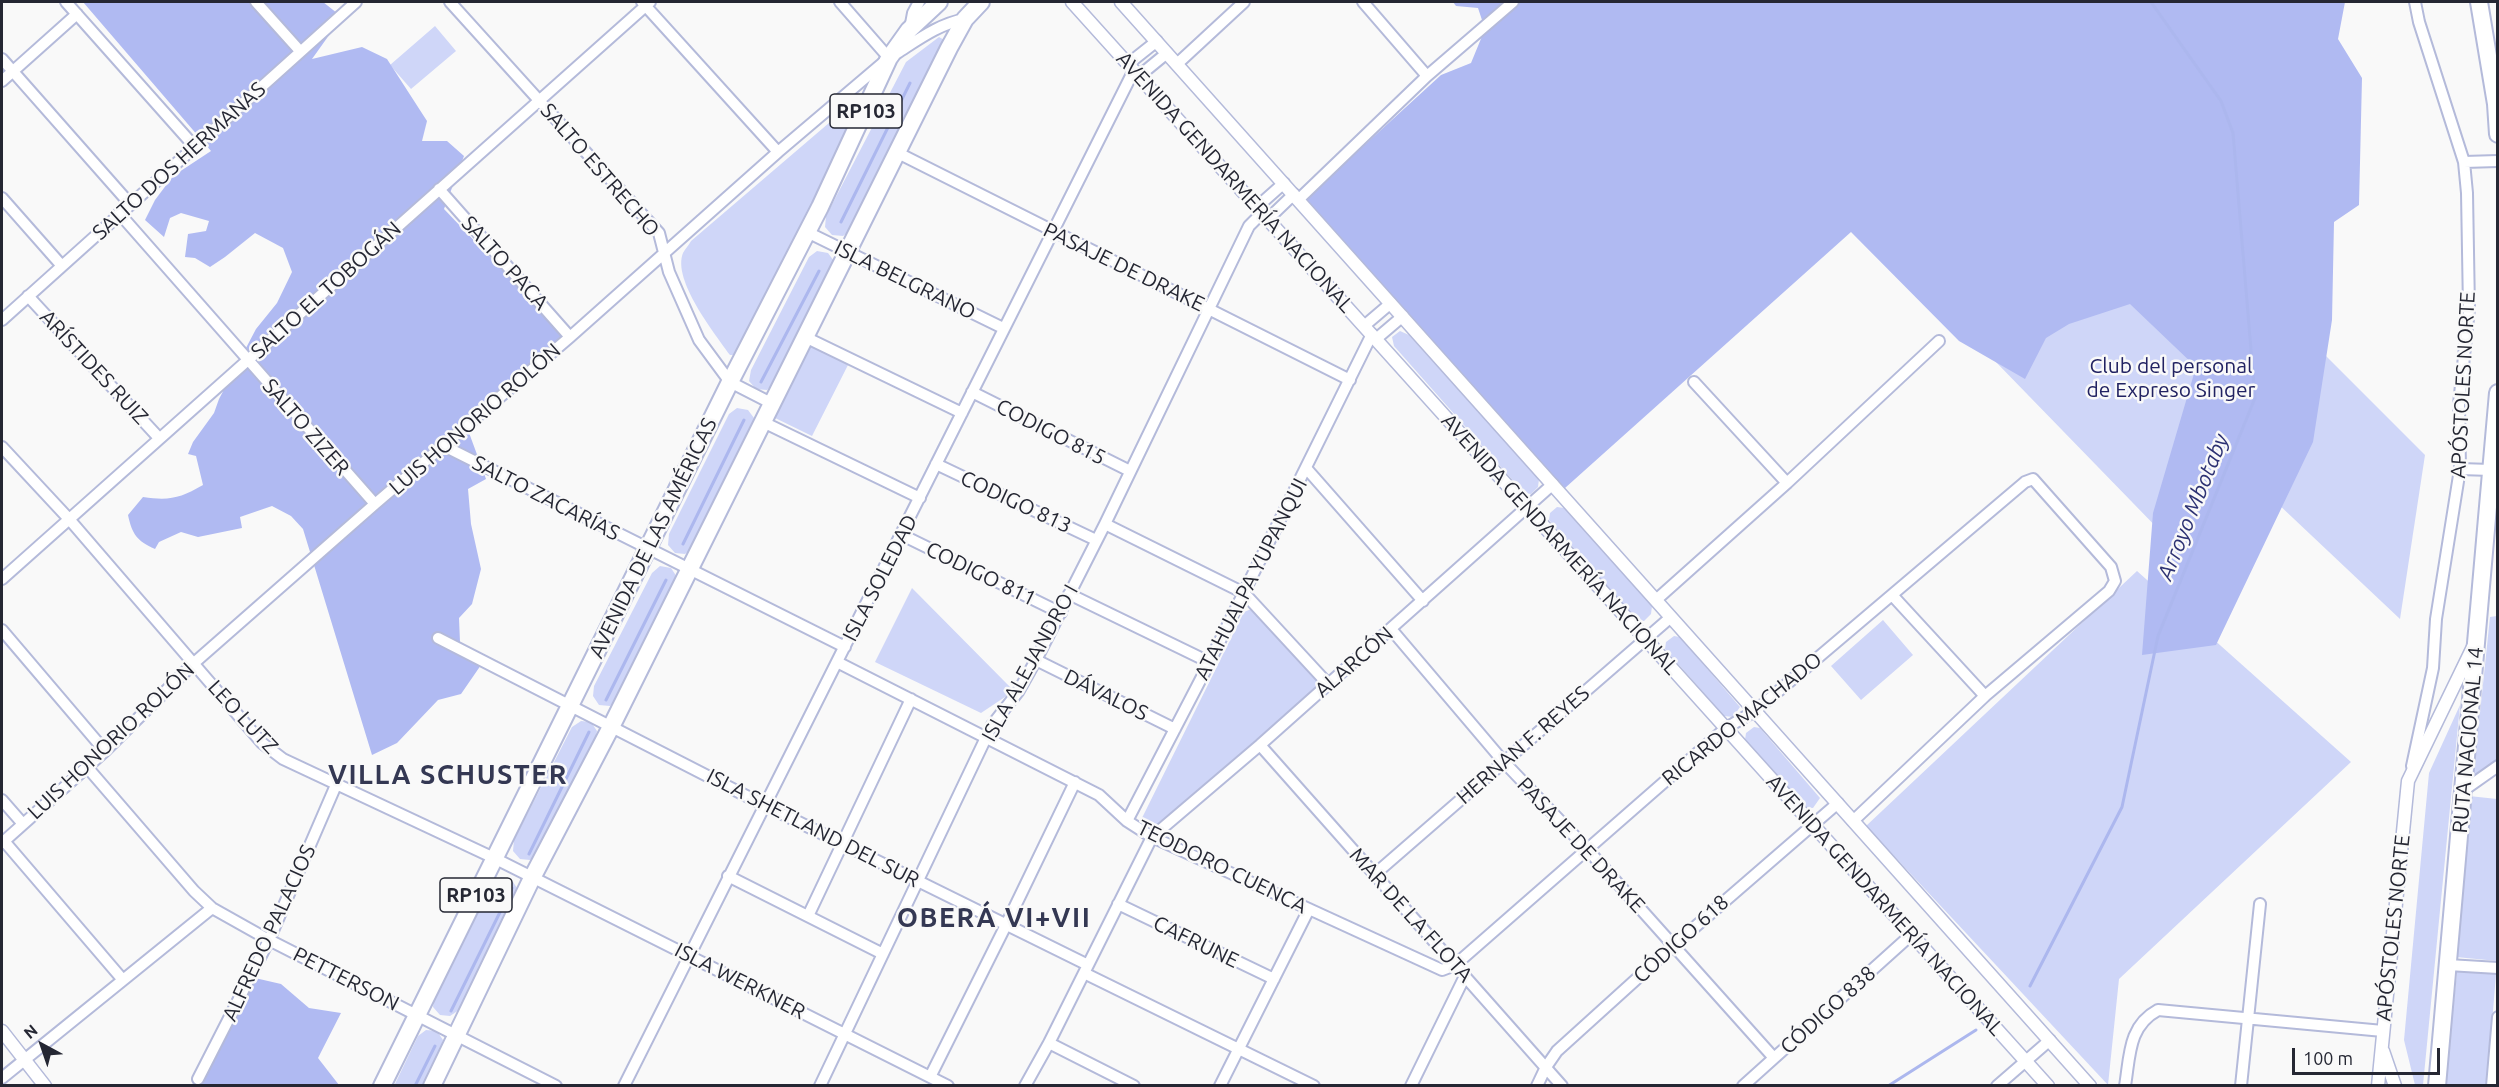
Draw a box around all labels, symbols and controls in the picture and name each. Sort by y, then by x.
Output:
street label: AVENIDA GENDARMERÍA NACIONAL [1111,46,1359,318]
street label: SALTO DOS HERMANAS [87,77,271,245]
road number: RP103 [830,94,902,128]
street label: SALTO ESTRECHO [535,98,665,242]
street label: SALTO PACA [456,211,554,315]
street label: SALTO EL TOBOGÁN [246,216,406,364]
street label: PASAJE DE DRAKE [1039,217,1209,317]
street label: ISLA BELGRANO [830,235,980,325]
street label: APÓSTOLES NORTE [2446,291,2480,479]
street label: ARÍSTIDES RUIZ [35,305,153,429]
street label: LUIS HONORIO ROLÓN [384,338,566,500]
park label: Club del personal de Expreso Singer [2086,353,2256,403]
street label: SALTO ZIZER [257,374,355,480]
street label: CODIGO 815 [992,394,1110,470]
street label: AVENIDA GENDARMERÍA NACIONAL [1436,408,1684,680]
street label: AVENIDA DE LAS AMÉRICAS [584,414,722,662]
water label: Arroyo Mbotaby [2152,430,2234,584]
street label: SALTO ZACARÍAS [468,450,624,546]
street label: CODIGO 813 [956,465,1076,539]
street label: ATAHUALPA YUPANQUI [1189,474,1313,684]
street label: ISLA SOLEDAD [837,510,923,646]
street label: CODIGO 811 [922,536,1040,612]
street label: ISLA ALEJANDRO I [976,580,1084,746]
street label: ALARCÓN [1310,621,1398,703]
street label: RUTA NACIONAL 14 [2447,646,2489,834]
street label: RICARDO MACHADO [1657,647,1827,791]
street label: LUIS HONORIO ROLÓN [22,657,200,825]
street label: DÁVALOS [1060,664,1152,726]
street label: LEO LUTZ [203,675,283,759]
street label: HERNAN F. REYES [1451,680,1595,810]
district label: VILLA SCHUSTER [328,759,568,791]
street label: ISLA SHETLAND DEL SUR [702,763,924,893]
street label: AVENIDA GENDARMERÍA NACIONAL [1761,769,2009,1041]
street label: PASAJE DE DRAKE [1512,772,1650,918]
street label: TEODORO CUENCA [1133,815,1311,919]
street label: APÓSTOLES NORTE [2371,834,2415,1022]
street label: ALFREDO PALACIOS [217,841,321,1025]
street label: MAR DE LA FLOTA [1344,843,1478,987]
road number: RP103 [440,878,512,912]
street label: CÓDIGO 618 [1628,890,1734,988]
district label: OBERÁ VI+VII [897,902,1091,934]
street label: CAFRUNE [1149,910,1243,974]
street label: ISLA WERKNER [671,937,809,1025]
street label: PETTERSON [289,942,403,1016]
street label: CÓDIGO 838 [1775,961,1881,1059]
north arrow [12,1015,72,1075]
text: N [20,1020,41,1042]
scale bar [2295,1036,2444,1074]
text: 100 m [2303,1048,2353,1068]

